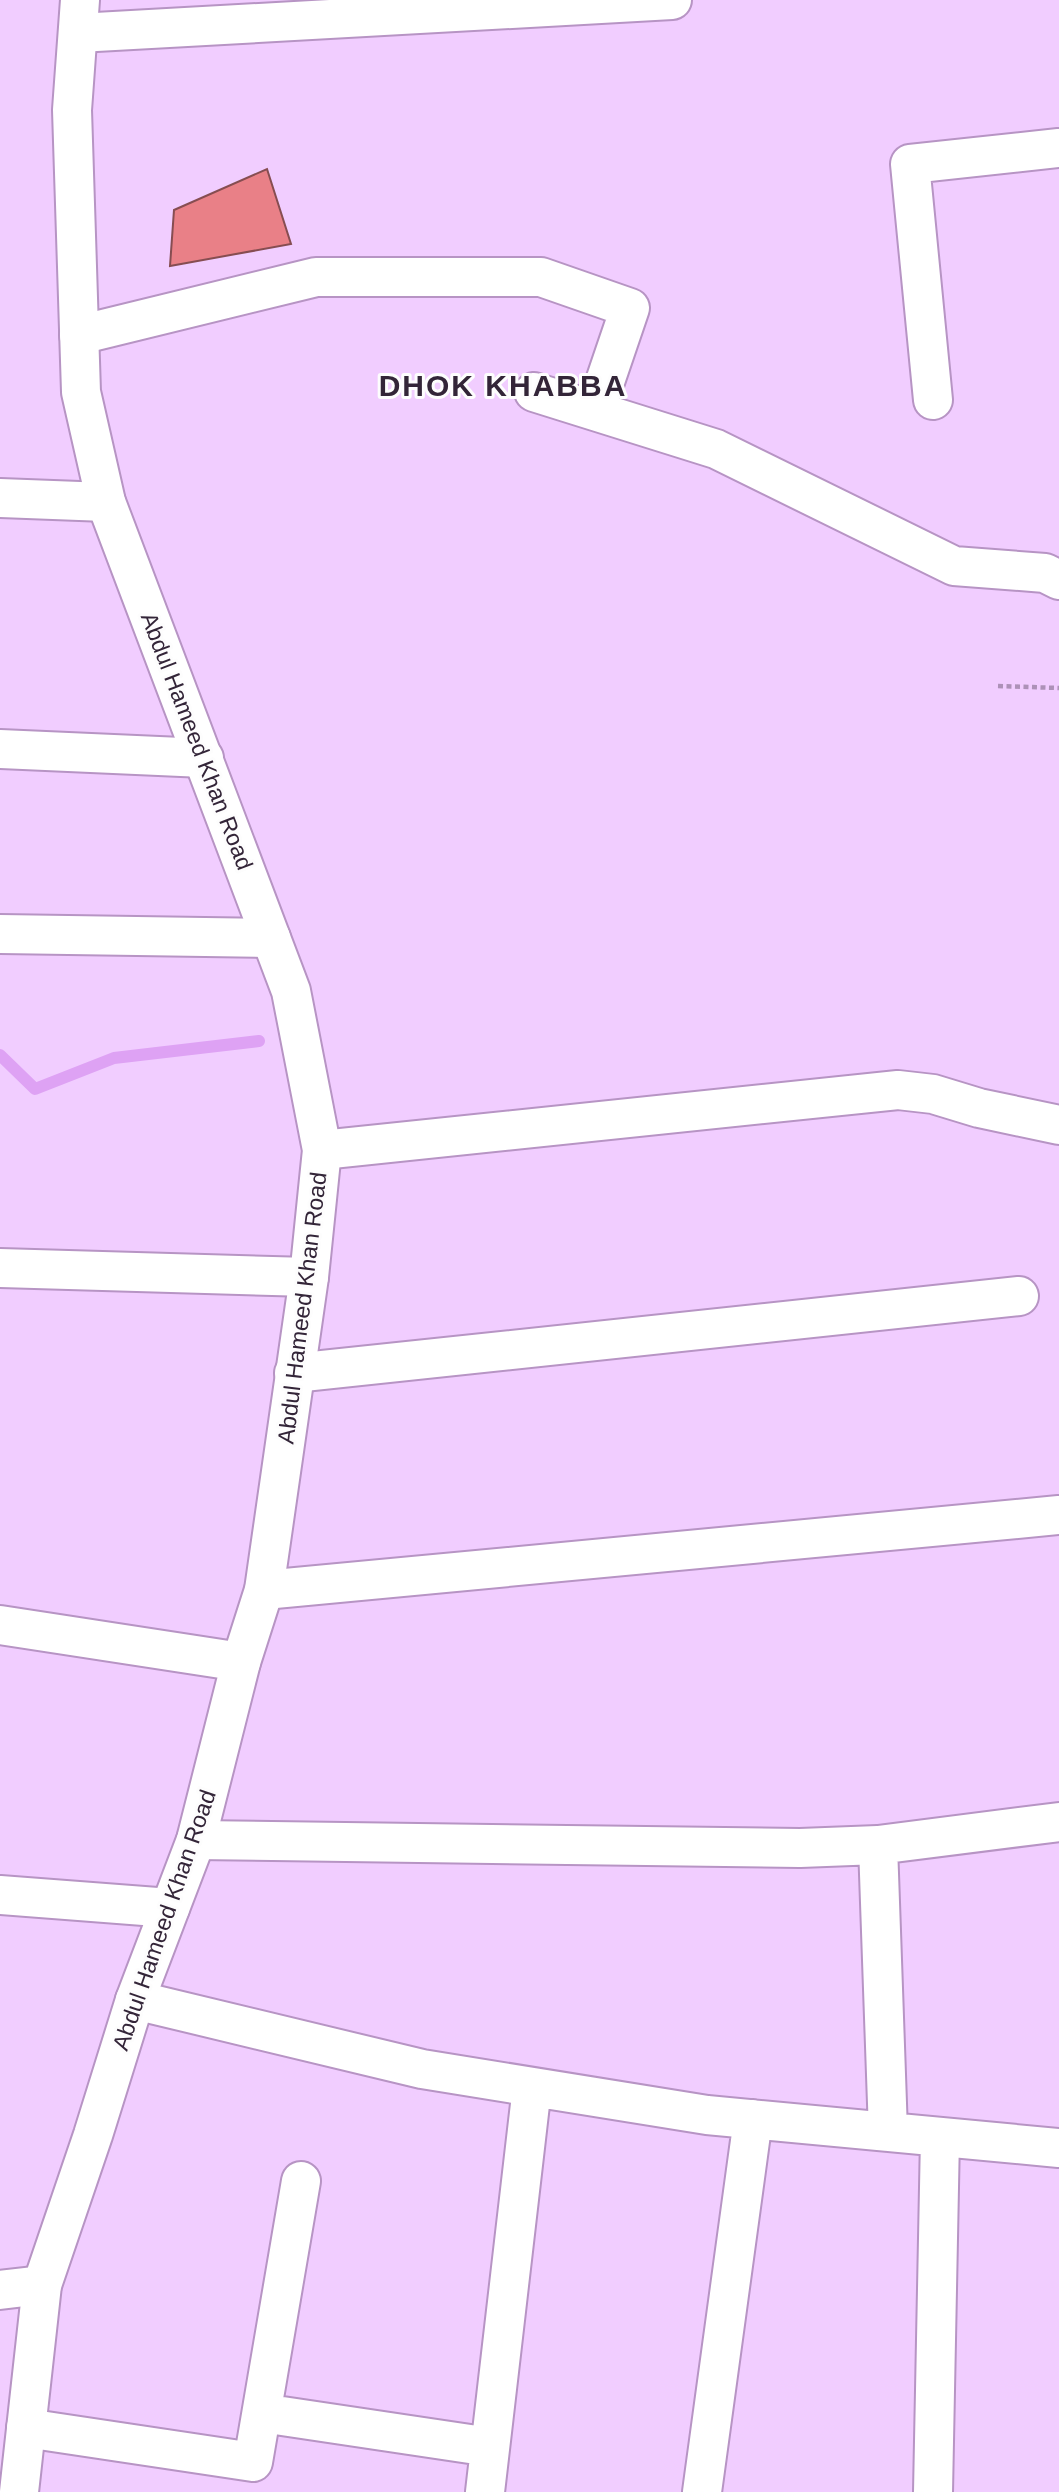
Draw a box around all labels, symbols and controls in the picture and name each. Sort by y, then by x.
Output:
district label: DHOK KHABBA [379,369,627,402]
street label: Abdul Hameed Khan Road [136,609,258,873]
street label: Abdul Hameed Khan Road [272,1171,332,1445]
street label: Abdul Hameed Khan Road [107,1786,221,2054]

